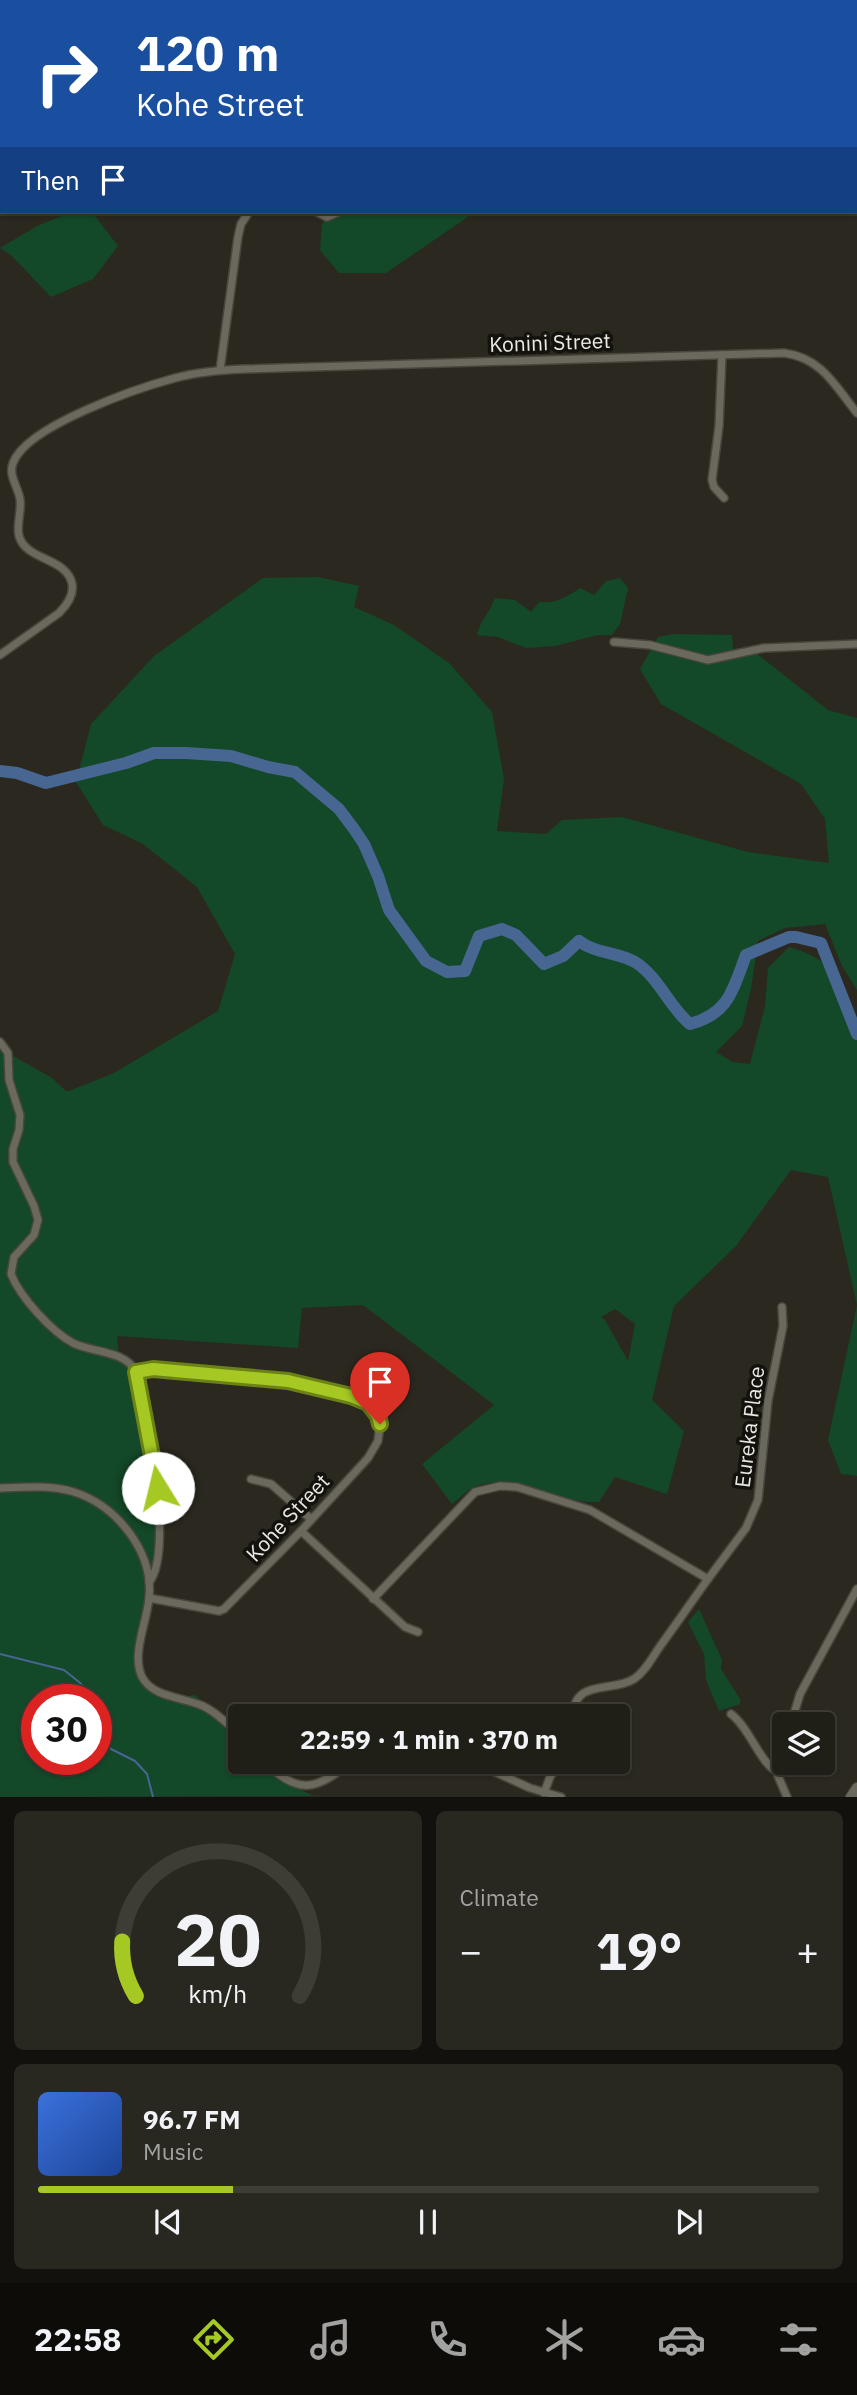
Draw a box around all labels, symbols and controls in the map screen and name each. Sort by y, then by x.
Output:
text: 120 m [136,21,280,84]
icon: right [21,28,112,119]
text: Kohe Street [136,83,304,125]
icon: arrive [94,161,132,199]
text: Then [21,163,80,197]
street label: Konini Street [489,326,611,358]
pin [350,1352,410,1424]
icon: arrive [361,1363,399,1401]
street label: Eureka Place [728,1365,770,1489]
position arrow [121,1451,195,1525]
street label: Kohe Street [239,1467,335,1567]
speed limit sign: 30 [21,1684,112,1775]
map controls [772,1712,835,1775]
button: layers [772,1712,835,1775]
text: 22:59 · 1 min · 370 m [300,1722,558,1756]
text: Climate [460,1882,539,1912]
text: 20 [174,1892,261,1987]
text: 19° [596,1917,683,1984]
text: − [460,1926,482,1975]
text: + [796,1926,819,1975]
text: km/h [188,1977,247,2010]
text: 96.7 FM [143,2102,241,2136]
text: Music [143,2136,203,2166]
icon: previous [149,2203,187,2241]
icon: pause [409,2203,447,2241]
icon: next [670,2203,708,2241]
icon: directions [189,2315,238,2364]
icon: music [306,2315,355,2364]
icon: phone [423,2315,472,2364]
icon: climate [540,2315,589,2364]
icon: car [657,2315,706,2364]
icon: filters [774,2315,823,2364]
text: 22:58 [34,2318,121,2360]

